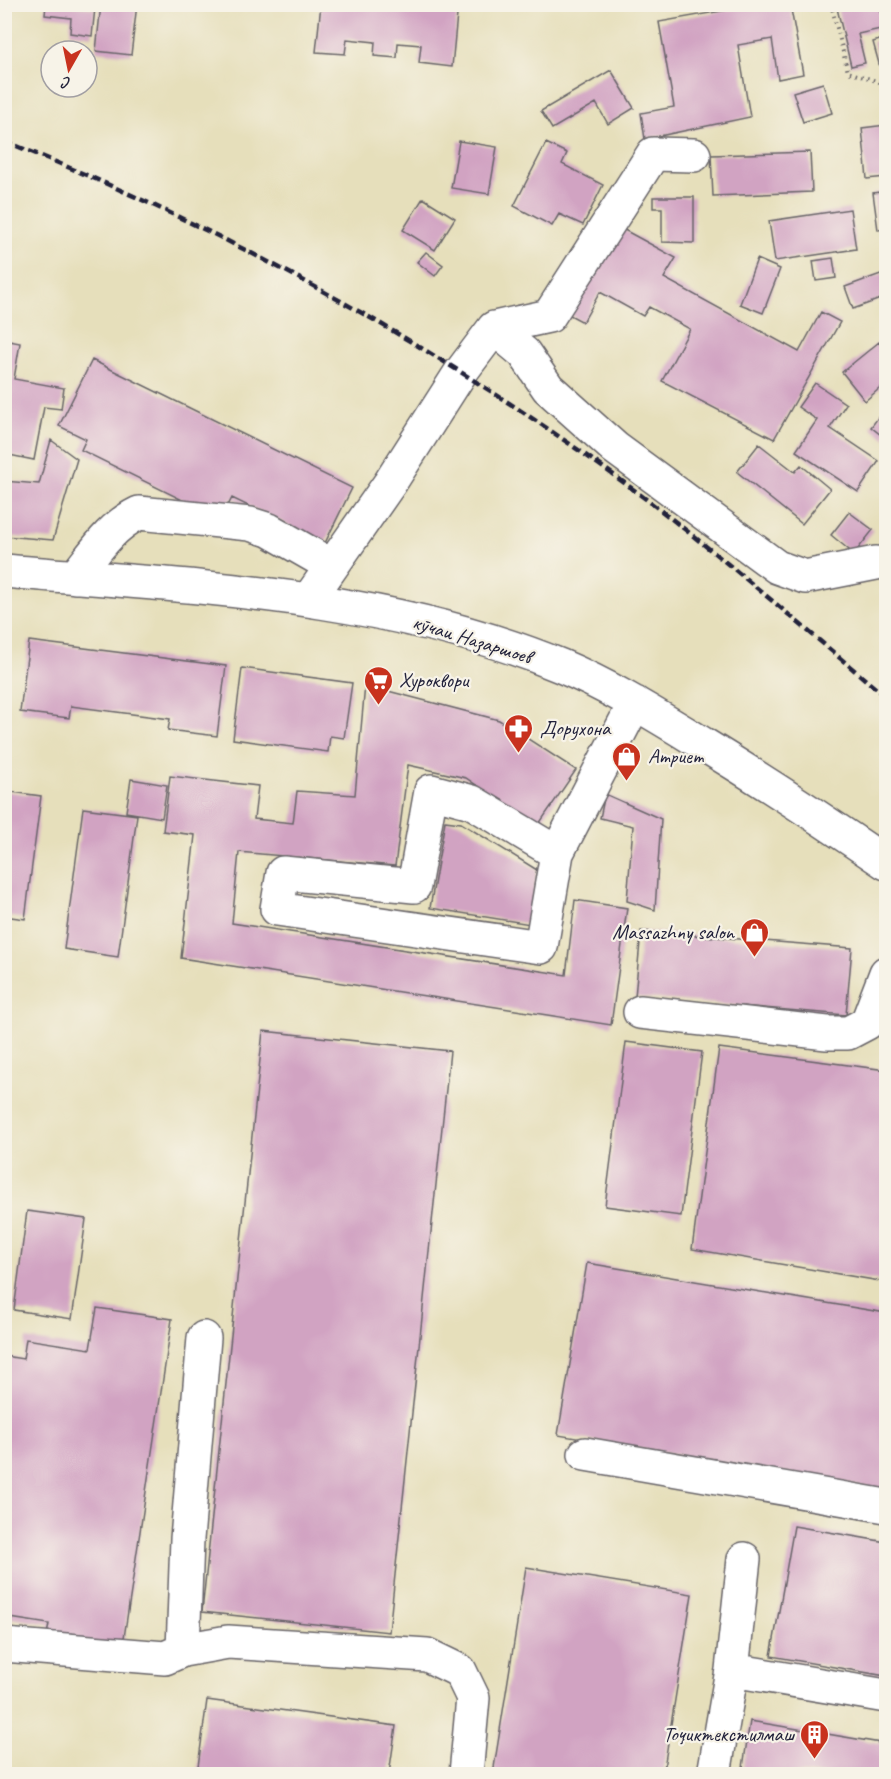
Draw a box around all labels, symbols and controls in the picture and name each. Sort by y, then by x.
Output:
north arrow [39,39,99,99]
text: С [59,72,72,93]
street label: кӯчаи Назаршоев [409,609,538,671]
supermarket icon: Хуроквори [362,664,394,706]
place label: Хуроквори [399,667,470,693]
pharmacy icon: Дорухона [503,712,535,754]
place label: Дорухона [540,715,612,741]
shop icon: Атриет [611,740,643,782]
place label: Атриет [648,743,705,769]
shop icon: Massazhny salon [739,916,771,958]
place label: Massazhny salon [612,919,736,945]
building icon: Тоҷиктекстилмаш [799,1718,831,1760]
place label: Тоҷиктекстилмаш [663,1721,796,1747]

